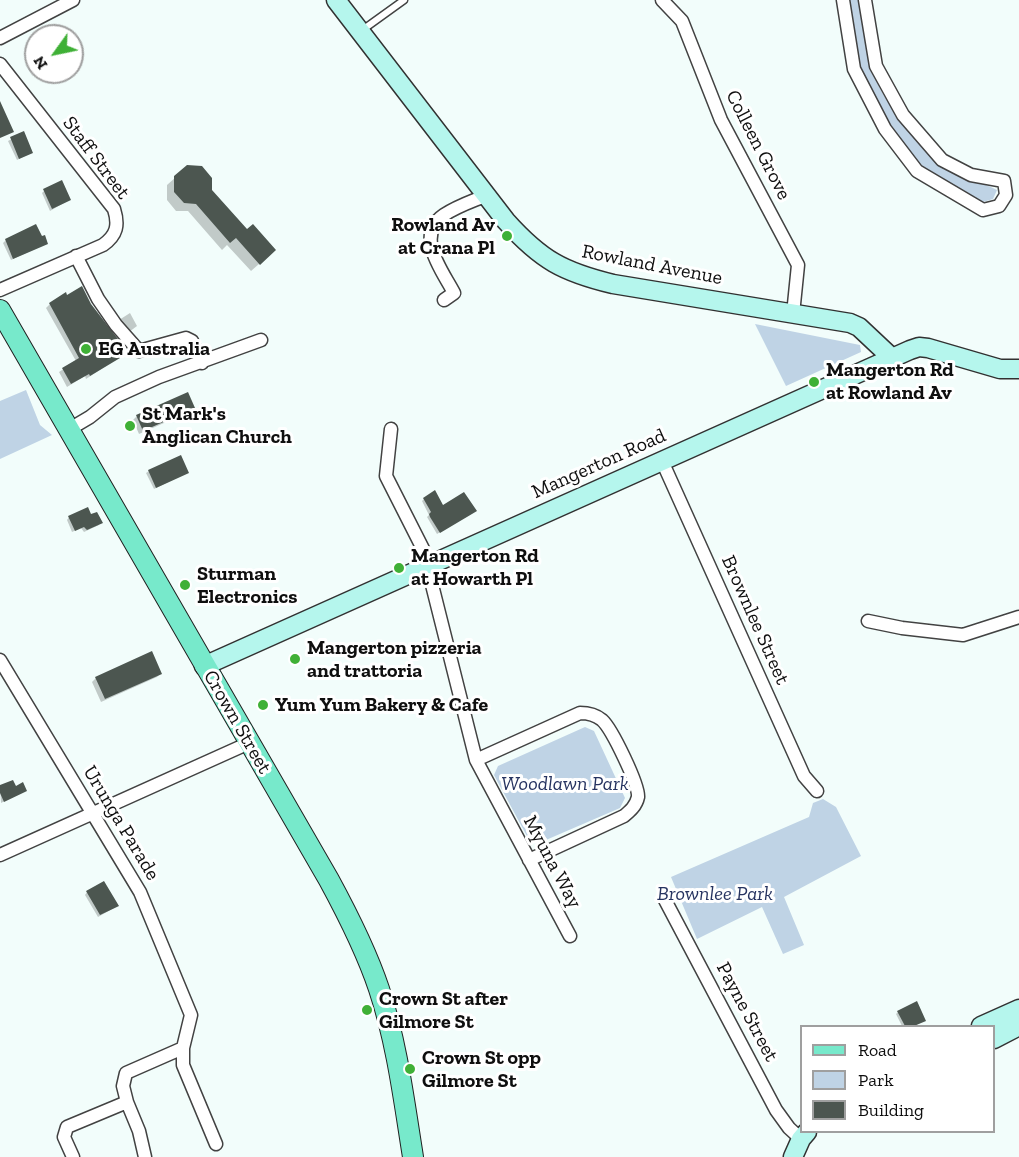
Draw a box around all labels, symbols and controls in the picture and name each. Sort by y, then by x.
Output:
north arrow [24,24,84,84]
text: N [29,53,51,73]
street label: Colleen Grove [720,86,796,204]
street label: Staff Street [57,112,135,204]
place label: Rowland Av at Crana Pl [391,213,495,260]
marker: Rowland Av at Crana Pl [500,229,514,243]
street label: Rowland Avenue [580,240,724,290]
place label: EG Australia [98,337,210,361]
marker: EG Australia [79,342,93,356]
place label: Mangerton Rd at Rowland Av [826,358,954,405]
marker: Mangerton Rd at Rowland Av [807,375,821,389]
place label: St Mark's Anglican Church [142,402,292,449]
marker: St Mark's Anglican Church [123,419,137,433]
street label: Mangerton Road [528,424,670,504]
place label: Mangerton Rd at Howarth Pl [411,544,539,591]
street label: Brownlee Street [716,552,794,688]
marker: Mangerton Rd at Howarth Pl [392,561,406,575]
place label: Sturman Electronics [197,562,297,609]
marker: Sturman Electronics [178,578,192,592]
place label: Mangerton pizzeria and trattoria [307,636,482,683]
marker: Mangerton pizzeria and trattoria [288,652,302,666]
street label: Crown Street [198,666,276,778]
place label: Yum Yum Bakery & Cafe [275,693,488,717]
marker: Yum Yum Bakery & Cafe [256,698,270,712]
street label: Urunga Parade [77,761,165,885]
park label: Woodlawn Park [501,772,629,796]
street label: Myuna Way [518,812,586,912]
park label: Brownlee Park [657,882,773,906]
street label: Payne Street [711,958,783,1066]
place label: Crown St after Gilmore St [379,987,508,1034]
marker: Crown St after Gilmore St [360,1003,374,1017]
legend [800,1025,995,1133]
text: Road [858,1039,897,1061]
place label: Crown St opp Gilmore St [422,1046,541,1093]
marker: Crown St opp Gilmore St [403,1062,417,1076]
text: Park [858,1069,894,1091]
text: Building [858,1099,924,1121]

